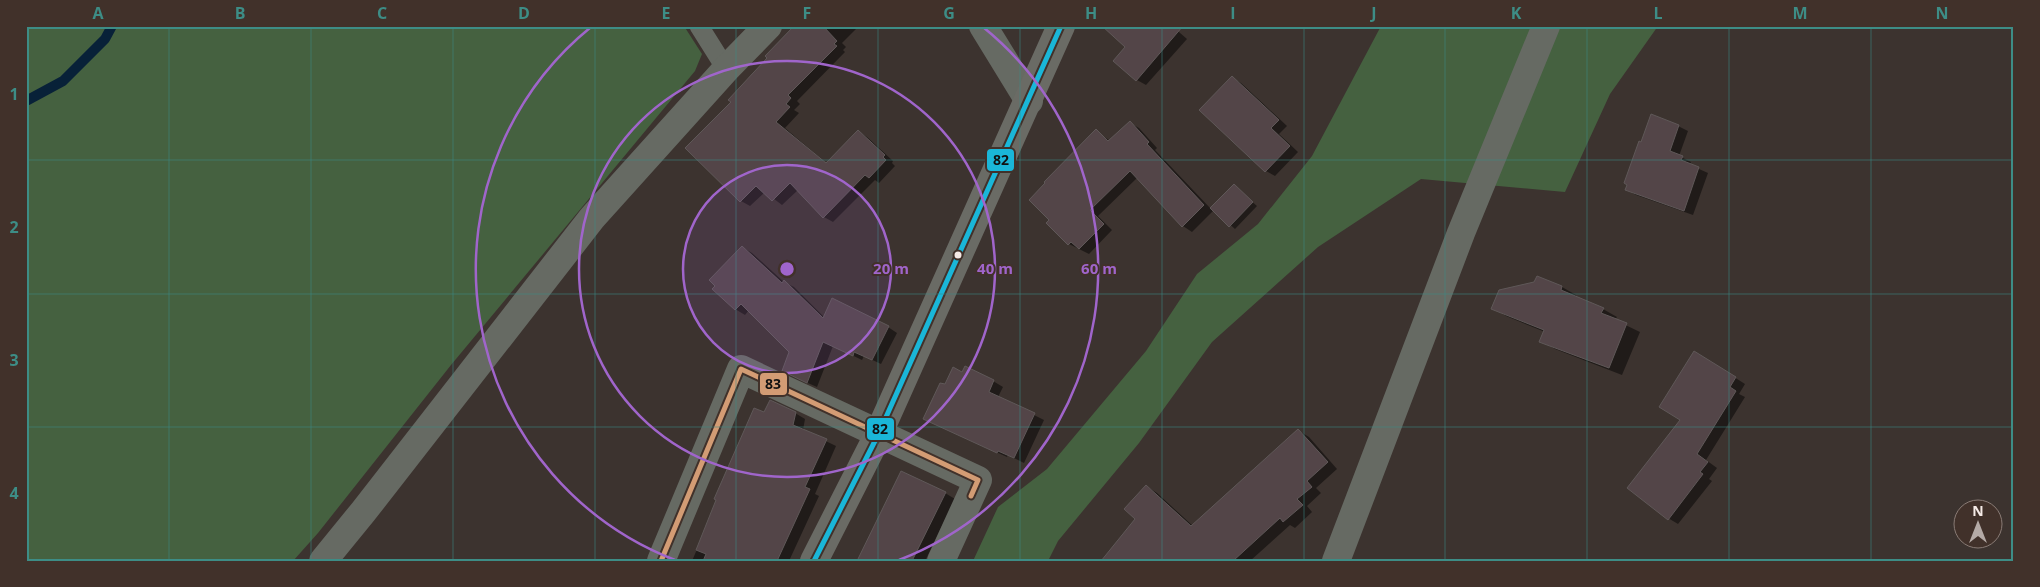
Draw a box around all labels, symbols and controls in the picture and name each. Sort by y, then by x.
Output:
text: A [92,2,104,24]
text: B [235,2,245,24]
text: C [377,2,387,24]
text: D [518,2,530,24]
text: E [662,2,671,24]
text: F [803,2,811,24]
text: G [943,2,955,24]
text: H [1085,2,1097,24]
text: I [1230,2,1236,24]
text: J [1369,2,1377,24]
text: K [1511,2,1522,24]
text: L [1653,2,1663,24]
text: M [1792,2,1808,24]
text: N [1935,2,1949,24]
text: 1 [9,83,19,105]
line badge: 82 [986,148,1015,172]
text: 82 [993,150,1009,169]
text: 2 [9,216,19,238]
unlabelled marker [953,250,963,260]
text: 20 m [873,258,909,278]
text: 40 m [977,258,1013,278]
text: 60 m [1081,258,1117,278]
centre of rings [778,260,796,278]
text: 3 [9,349,19,371]
line badge: 83 [759,372,788,396]
text: 83 [765,374,781,393]
line badge: 82 [866,417,895,441]
text: 82 [872,419,888,438]
text: 4 [9,482,19,504]
north arrow [1952,500,2002,550]
text: N [1972,501,1984,520]

